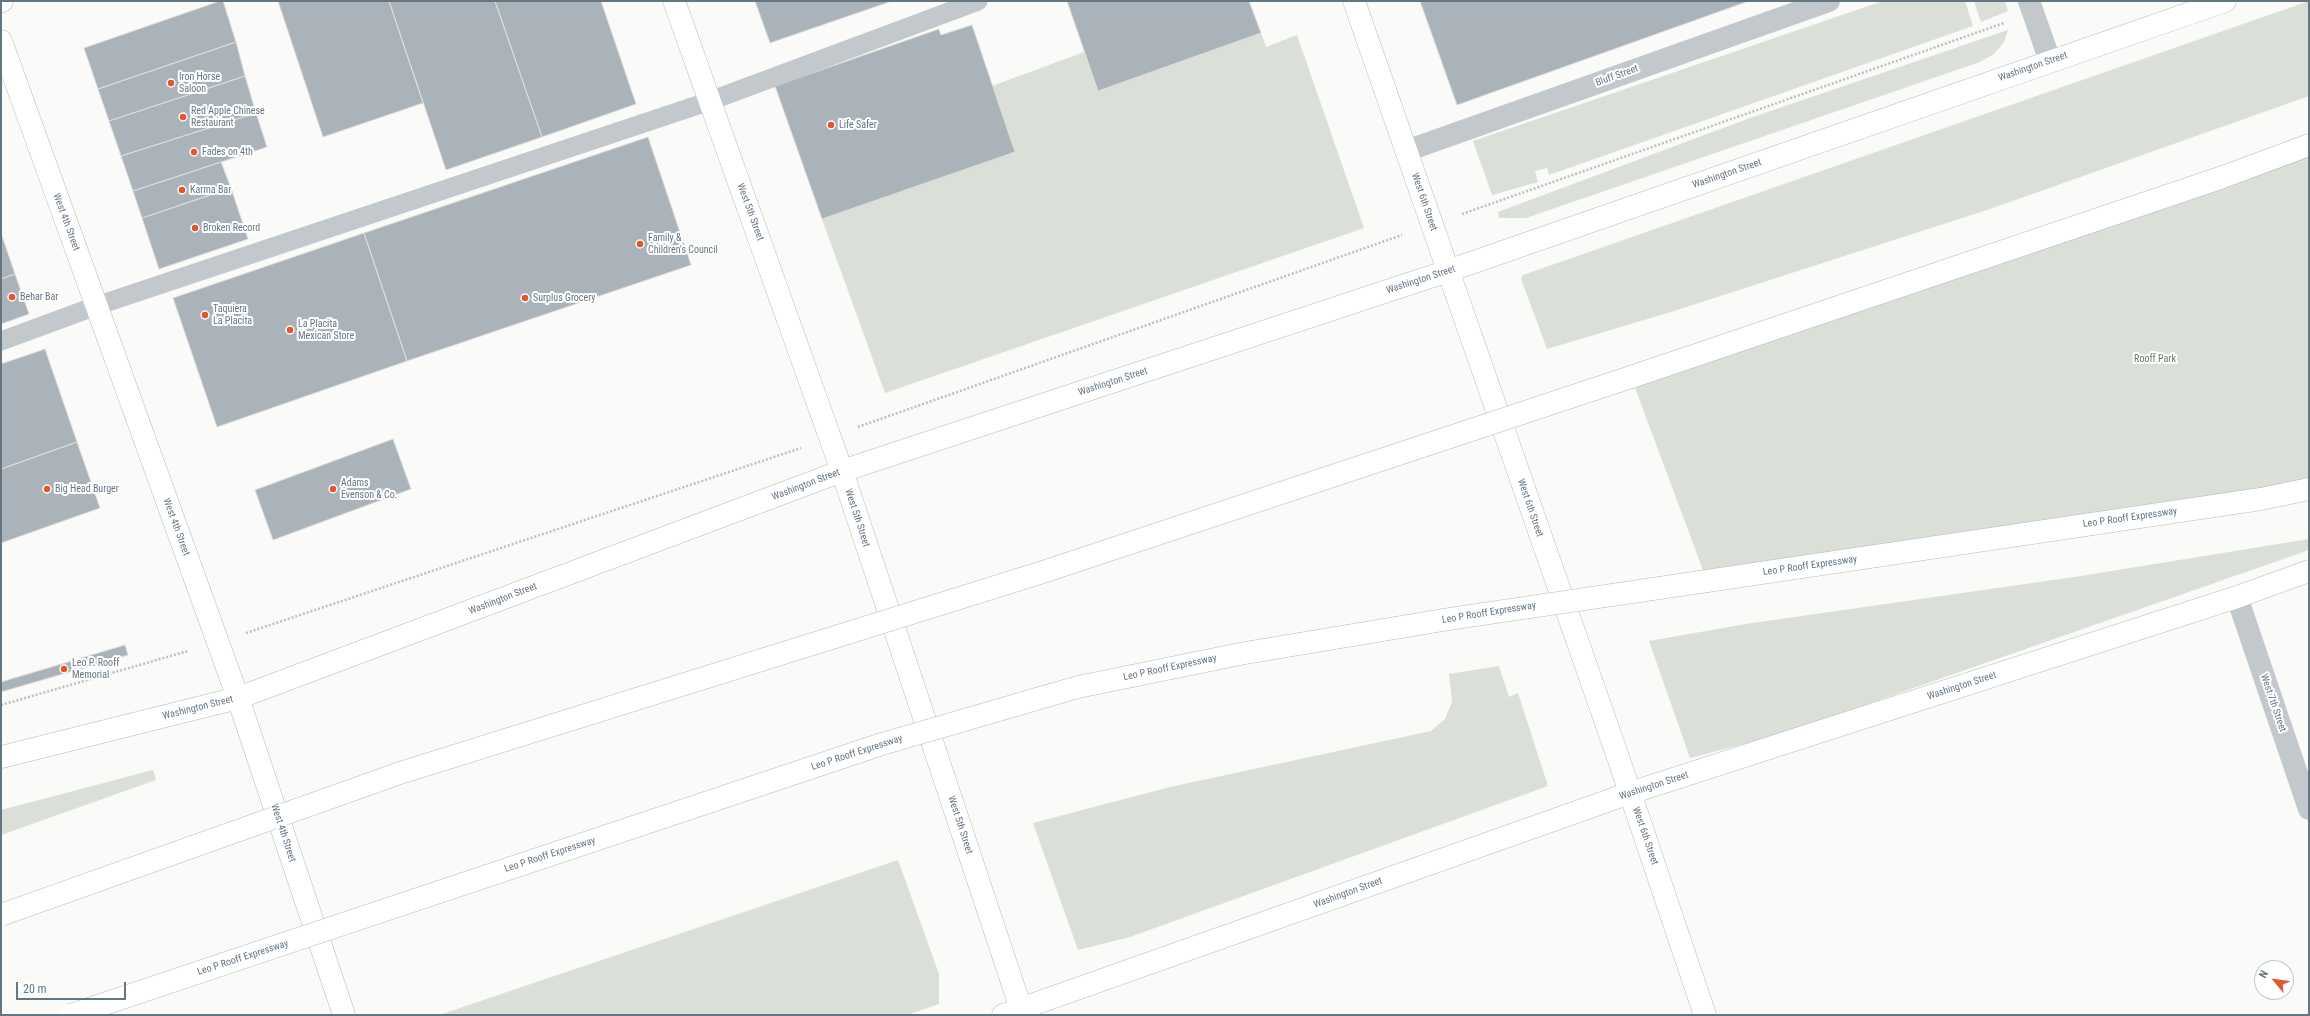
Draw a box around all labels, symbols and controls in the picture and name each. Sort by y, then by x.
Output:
street label: Washington Street [1997,50,2069,84]
street label: Bluff Street [1594,63,1640,89]
place label: Iron Horse Saloon [179,71,220,94]
marker: Iron Horse Saloon [166,78,176,88]
place label: Red Apple Chinese Restaurant [191,105,265,128]
marker: Red Apple Chinese Restaurant [178,112,188,122]
place label: Life Safer [839,119,877,131]
marker: Life Safer [826,120,836,130]
place label: Fades on 4th [202,146,253,158]
marker: Fades on 4th [189,147,199,157]
street label: Washington Street [1691,157,1763,191]
street label: West 6th Street [1408,171,1440,233]
street label: West 5th Street [734,182,766,242]
place label: Karma Bar [190,184,231,196]
marker: Karma Bar [177,185,187,195]
street label: West 4th Street [50,192,82,252]
place label: Broken Record [203,222,260,234]
marker: Broken Record [190,223,200,233]
place label: Family & Children's Council [648,232,718,256]
marker: Family & Children's Council [635,239,645,249]
street label: Washington Street [1385,263,1457,297]
place label: Behar Bar [20,291,58,303]
marker: Behar Bar [7,292,17,302]
place label: Surplus Grocery [533,292,595,304]
marker: Surplus Grocery [520,293,530,303]
place label: Taquiera La Placita [213,303,252,326]
marker: Taquiera La Placita [200,310,210,320]
place label: La Placita Mexican Store [298,318,354,342]
marker: La Placita Mexican Store [285,325,295,335]
park label: Rooff Park [2134,353,2176,365]
street label: Washington Street [1077,365,1149,399]
street label: Washington Street [770,466,842,504]
place label: Adams Evenson & Co. [341,477,397,500]
street label: West 6th Street [1514,477,1546,539]
place label: Big Head Burger [55,483,119,495]
marker: Big Head Burger [42,484,52,494]
marker: Adams Evenson & Co. [328,484,338,494]
street label: West 5th Street [842,487,872,549]
street label: West 4th Street [160,497,192,557]
street label: Leo P Rooff Expressway [2082,505,2178,531]
street label: Leo P Rooff Expressway [1762,553,1858,579]
street label: Washington Street [467,580,539,618]
street label: Leo P Rooff Expressway [1441,600,1537,626]
street label: Leo P Rooff Expressway [1122,652,1218,684]
place label: Leo P. Rooff Memorial [72,657,119,680]
marker: Leo P. Rooff Memorial [59,664,69,674]
street label: Washington Street [1926,669,1998,703]
street label: West 7th Street [2257,672,2289,734]
street label: Washington Street [162,693,234,723]
street label: Leo P Rooff Expressway [810,733,904,773]
street label: Washington Street [1618,769,1690,803]
street label: West 5th Street [945,794,975,856]
street label: West 4th Street [268,802,298,864]
street label: West 6th Street [1629,805,1661,867]
street label: Leo P Rooff Expressway [503,835,597,875]
street label: Washington Street [1312,875,1384,911]
street label: Leo P Rooff Expressway [196,938,290,978]
north arrow [2254,960,2294,1000]
text: N [2257,968,2271,981]
scale bar [18,974,128,1000]
text: 20 m [23,982,47,996]

